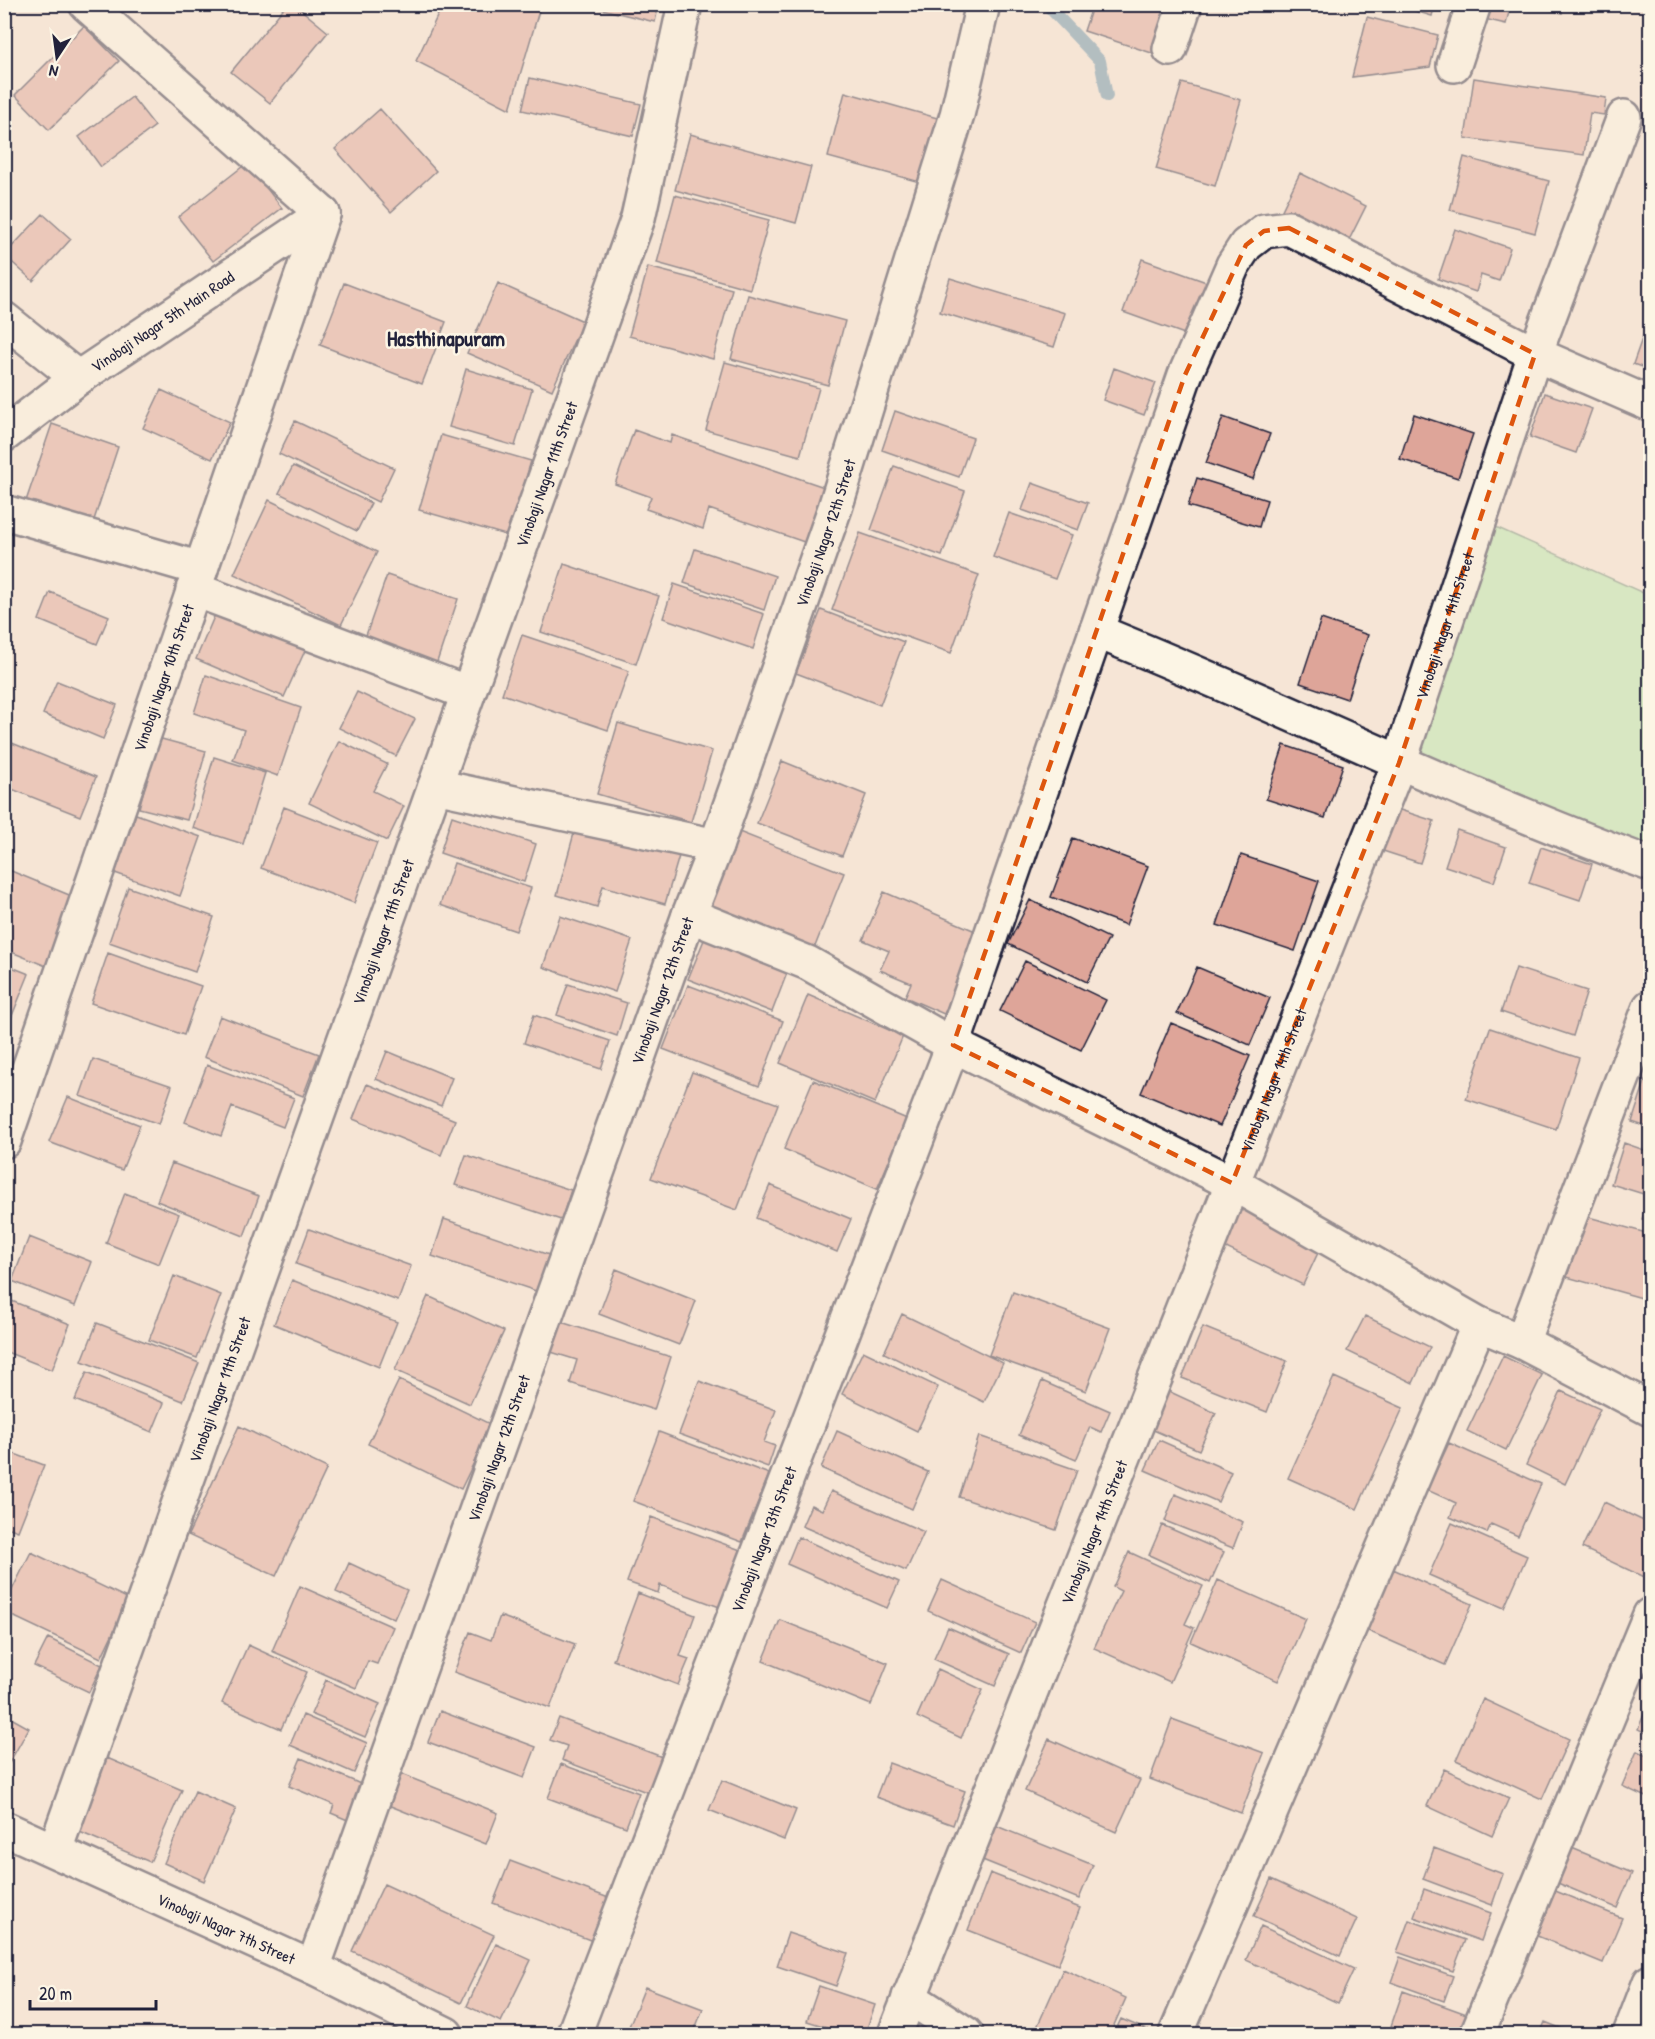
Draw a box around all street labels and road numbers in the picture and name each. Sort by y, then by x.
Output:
street label: Vinobaji Nagar 5th Main Road [87,266,238,377]
street label: Vinobaji Nagar 11th Street [510,398,583,550]
street label: Vinobaji Nagar 12th Street [790,456,861,610]
street label: Vinobaji Nagar 14th Street [1410,549,1479,702]
street label: Vinobaji Nagar 10th Street [128,601,199,754]
street label: Vinobaji Nagar 11th Street [347,856,419,1008]
street label: Vinobaji Nagar 12th Street [626,913,699,1067]
street label: Vinobaji Nagar 14th Street [1235,1004,1312,1156]
street label: Vinobaji Nagar 11th Street [183,1313,256,1465]
street label: Vinobaji Nagar 12th Street [462,1371,535,1525]
street label: Vinobaji Nagar 14th Street [1056,1456,1133,1607]
street label: Vinobaji Nagar 13th Street [726,1463,802,1615]
street label: Vinobaji Nagar 7th Street [154,1888,299,1970]

